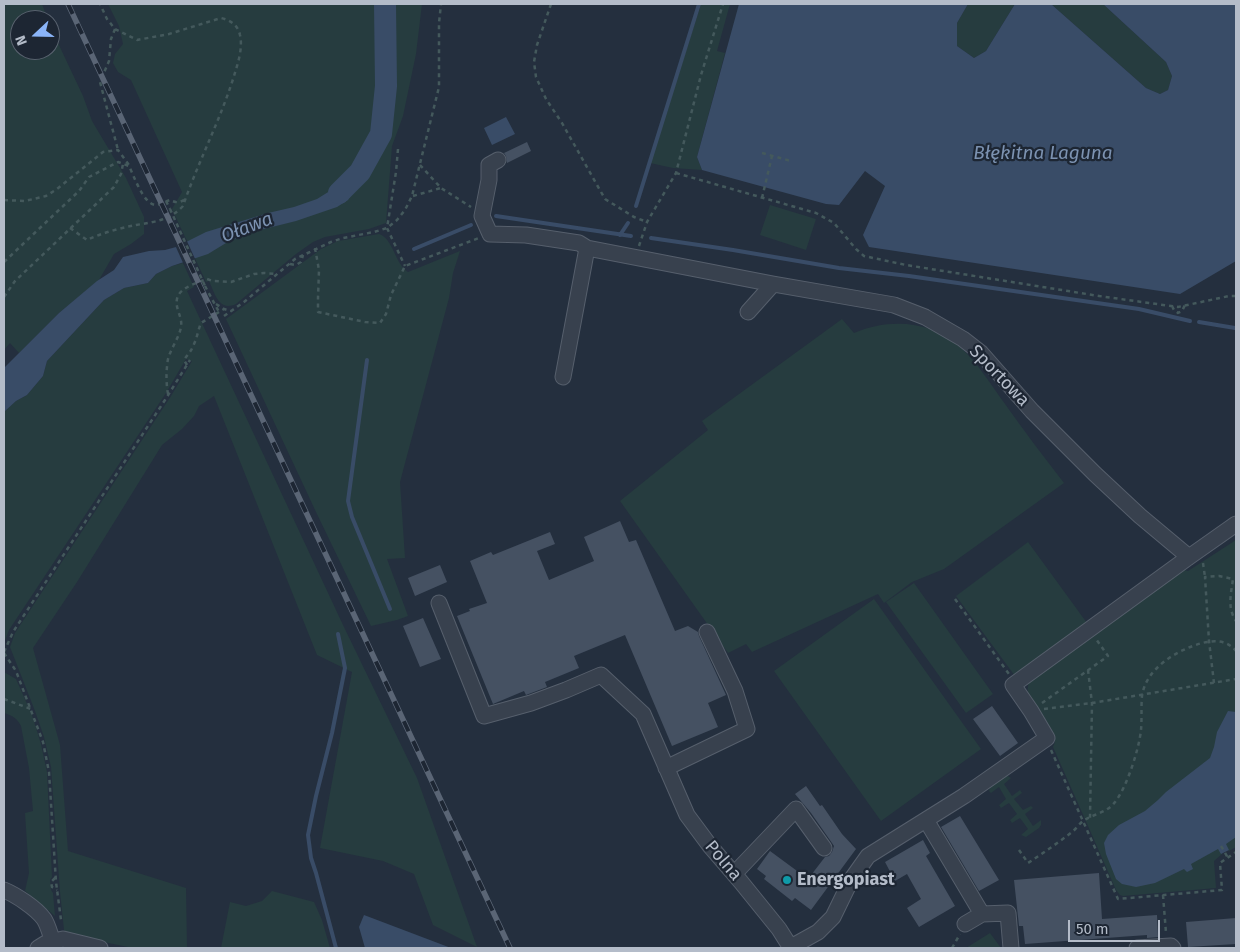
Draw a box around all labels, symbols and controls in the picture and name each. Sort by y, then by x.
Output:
north arrow [10,10,60,60]
text: N [12,33,31,48]
water label: Błękitna Laguna [973,143,1113,165]
water label: Oława [218,208,276,248]
street label: Sportowa [964,341,1034,411]
street label: Polna [700,836,746,886]
place label: Energopiast [797,869,895,891]
marker: Energopiast [781,874,793,886]
scale bar [1070,910,1162,942]
text: 50 m [1076,920,1109,938]

